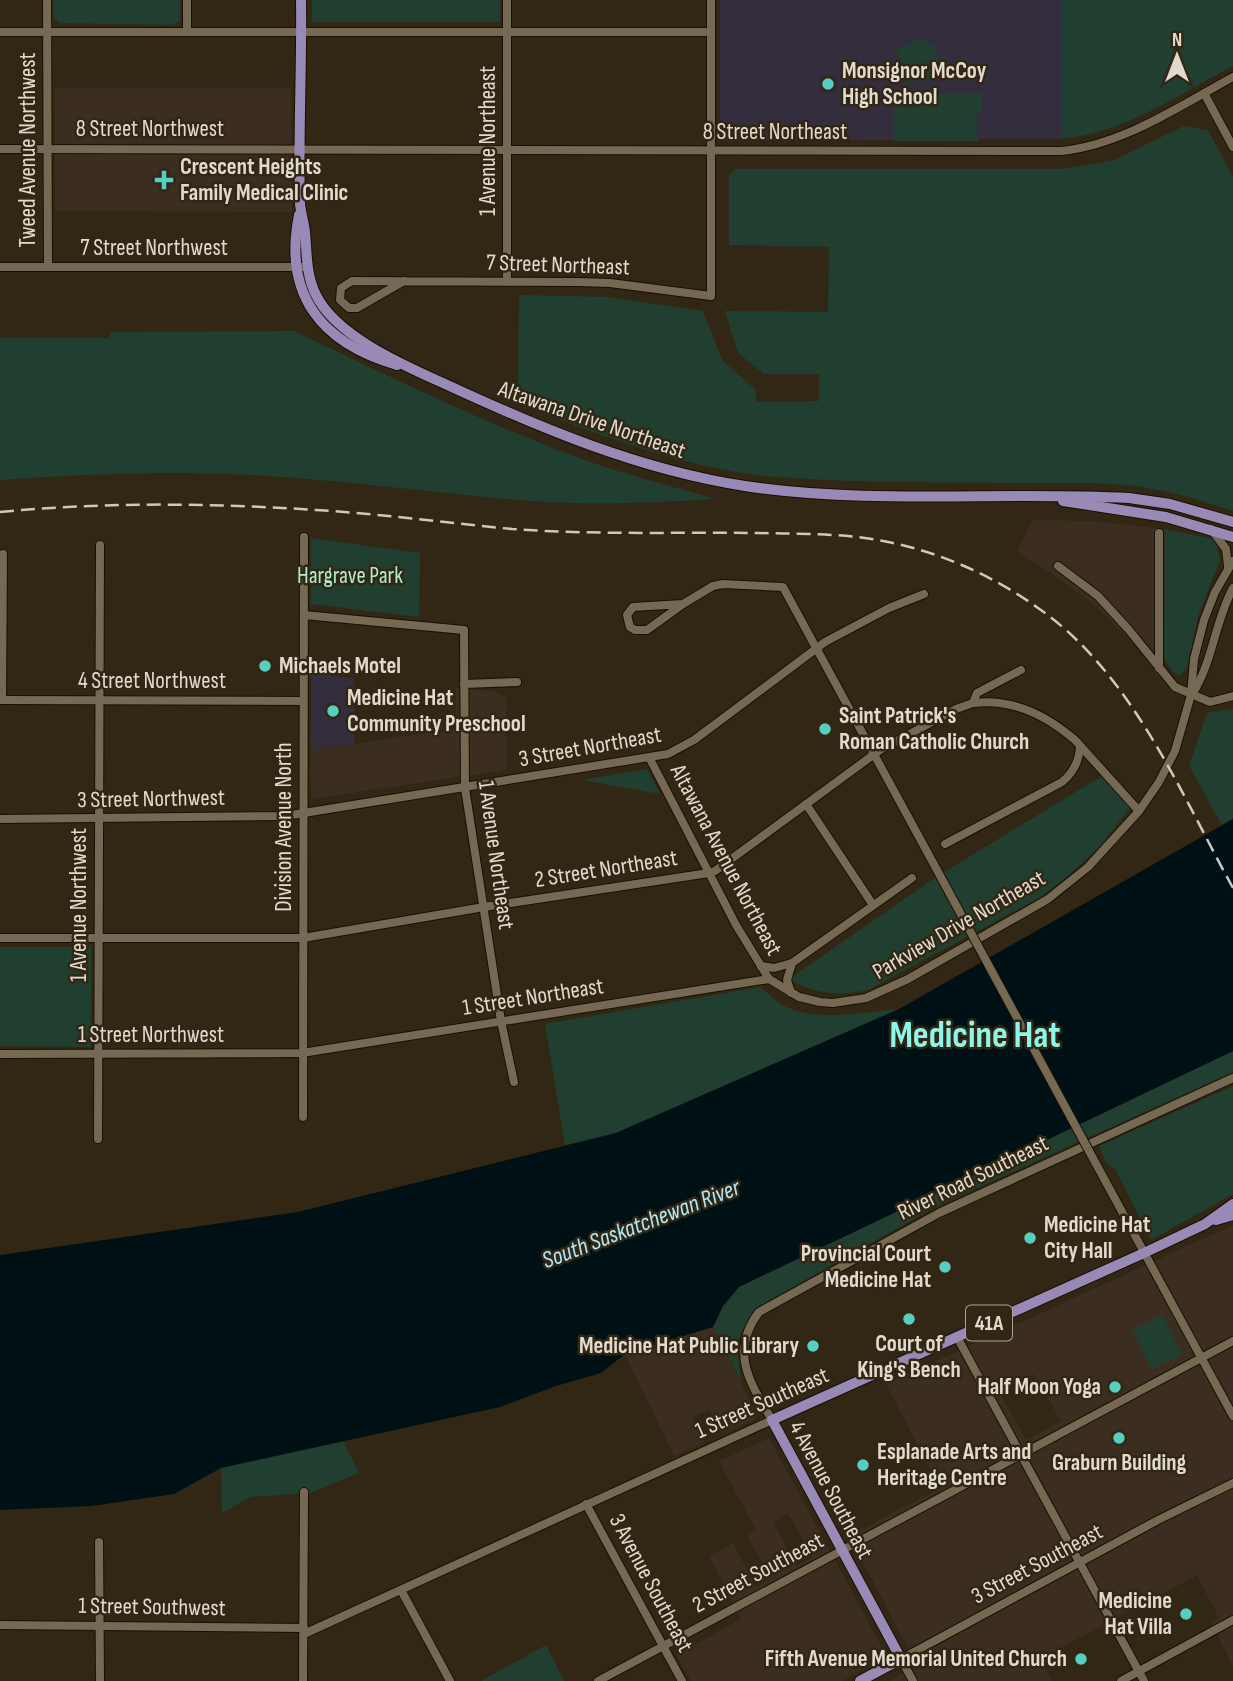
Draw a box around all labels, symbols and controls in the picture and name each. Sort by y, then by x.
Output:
north arrow [1142,21,1212,91]
text: N [1172,29,1182,52]
street label: Tweed Avenue Northwest [14,52,42,248]
place label: Monsignor McCoy High School [842,57,987,111]
street label: 1 Avenue Northeast [474,66,502,216]
marker: Monsignor McCoy High School [820,76,836,92]
street label: 8 Street Northwest [76,115,224,143]
street label: 8 Street Northeast [703,118,847,146]
place label: Crescent Heights Family Medical Clinic [180,153,348,207]
marker: Crescent Heights Family Medical Clinic [154,170,174,190]
street label: 7 Street Northwest [80,234,228,262]
street label: 7 Street Northeast [486,249,630,281]
street label: Altawana Drive Northeast [494,375,689,465]
park label: Hargrave Park [297,562,403,590]
place label: Michaels Motel [279,652,401,680]
marker: Michaels Motel [257,658,273,674]
street label: 4 Street Northwest [78,667,226,695]
place label: Medicine Hat Community Preschool [347,684,526,738]
place label: Saint Patrick's Roman Catholic Church [839,702,1029,756]
marker: Medicine Hat Community Preschool [325,703,341,719]
street label: 3 Street Northeast [517,721,663,773]
marker: Saint Patrick's Roman Catholic Church [817,721,833,737]
street label: Division Avenue North [270,742,298,912]
street label: Altawana Avenue Northeast [663,759,788,960]
street label: 1 Avenue Northeast [472,779,520,931]
street label: 3 Street Northwest [77,784,225,814]
street label: 1 Avenue Northwest [65,828,93,982]
street label: 2 Street Northeast [533,844,679,894]
street label: Parkview Drive Northeast [868,864,1050,986]
street label: 1 Street Northeast [461,972,605,1022]
district label: Medicine Hat [889,1014,1061,1058]
street label: 1 Street Northwest [78,1021,224,1049]
street label: River Road Southeast [893,1129,1053,1227]
water label: South Saskatchewan River [538,1172,745,1275]
place label: Medicine Hat City Hall [1044,1211,1151,1265]
marker: Medicine Hat City Hall [1022,1230,1038,1246]
place label: Provincial Court Medicine Hat [801,1240,931,1294]
marker: Provincial Court Medicine Hat [937,1259,953,1275]
road number: 41A [966,1306,1012,1340]
marker: Court of King's Bench [901,1311,917,1327]
place label: Court of King's Bench [857,1330,961,1384]
place label: Medicine Hat Public Library [579,1332,799,1360]
marker: Medicine Hat Public Library [805,1338,821,1354]
street label: 1 Street Southeast [691,1361,833,1445]
place label: Half Moon Yoga [977,1373,1101,1401]
marker: Half Moon Yoga [1107,1379,1123,1395]
street label: 4 Avenue Southeast [783,1416,879,1564]
marker: Graburn Building [1111,1430,1127,1446]
place label: Esplanade Arts and Heritage Centre [877,1438,1031,1492]
place label: Graburn Building [1052,1449,1186,1477]
marker: Esplanade Arts and Heritage Centre [855,1457,871,1473]
street label: 3 Avenue Southeast [603,1509,699,1657]
street label: 3 Street Southeast [967,1518,1107,1610]
street label: 2 Street Southeast [688,1527,828,1619]
place label: Medicine Hat Villa [1098,1587,1172,1641]
street label: 1 Street Southwest [78,1592,226,1622]
marker: Medicine Hat Villa [1178,1606,1194,1622]
place label: Fifth Avenue Memorial United Church [765,1645,1067,1673]
marker: Fifth Avenue Memorial United Church [1073,1651,1089,1667]

